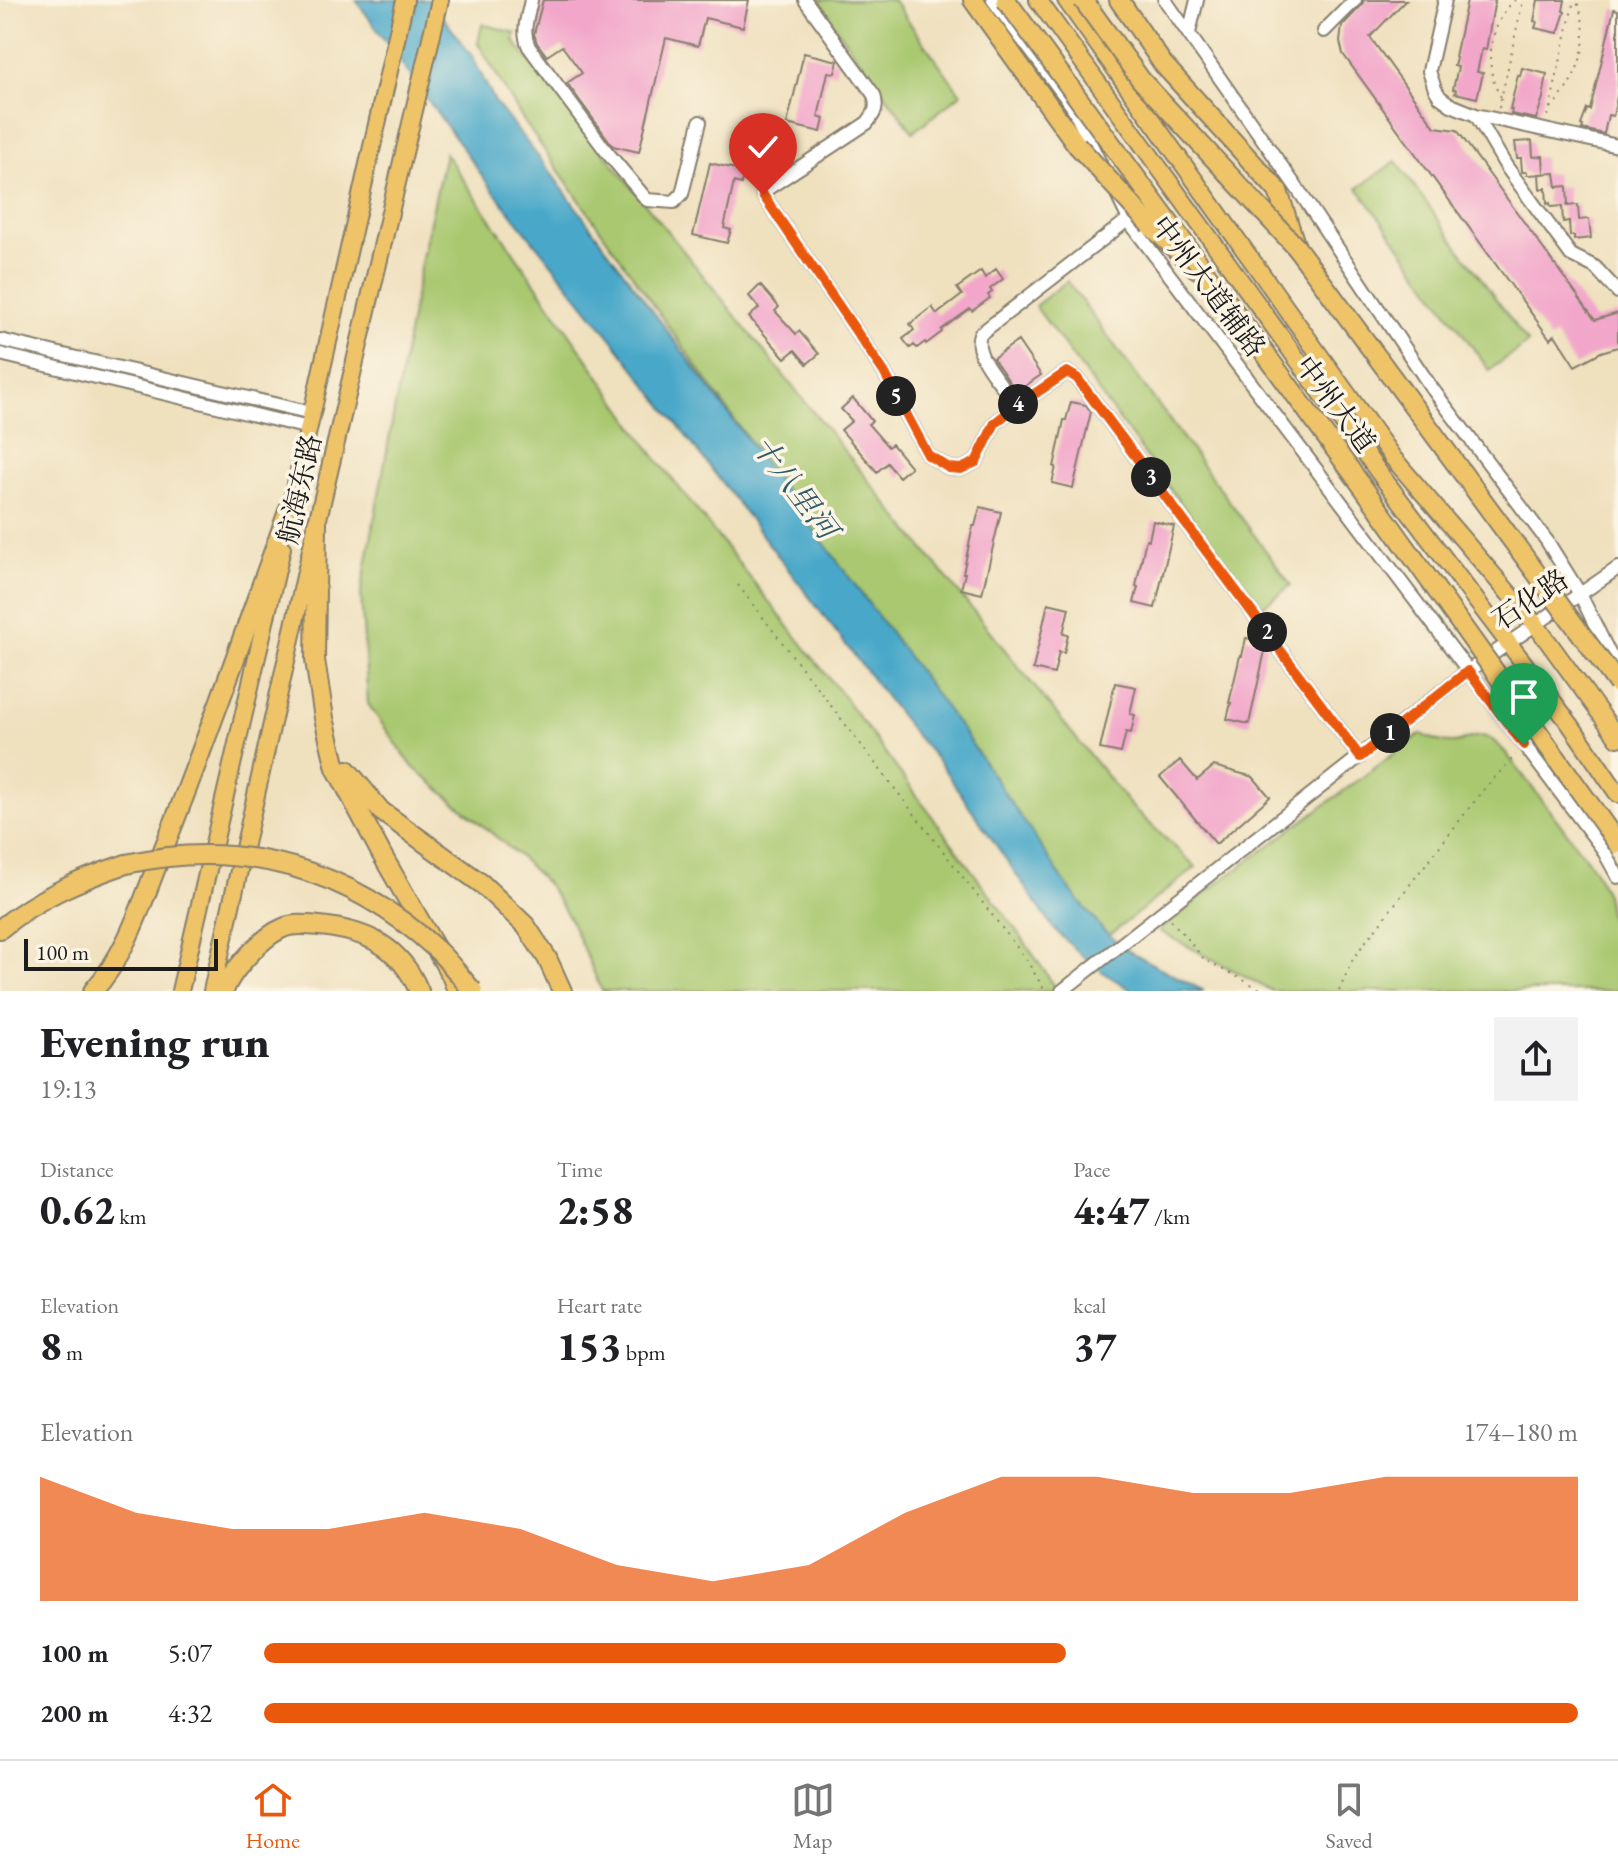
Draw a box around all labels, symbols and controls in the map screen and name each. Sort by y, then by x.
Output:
pin [729,113,797,195]
icon: check [741,125,785,169]
street label: 中州大道辅路 [1144,208,1274,364]
street label: 中州大道 [1288,348,1384,460]
pin: 5 [876,376,916,416]
text: 5 [890,381,902,410]
pin: 4 [998,384,1038,424]
text: 4 [1012,389,1024,418]
water label: 十八里河 [743,427,850,551]
street label: 航海东路 [269,430,329,548]
pin: 3 [1131,457,1171,497]
text: 3 [1145,462,1157,491]
street label: 石化路 [1485,561,1575,637]
pin: 2 [1247,612,1287,652]
text: 2 [1261,617,1273,646]
pin [1490,663,1558,745]
icon: arrive [1502,675,1546,719]
pin: 1 [1370,713,1410,753]
text: 1 [1384,718,1396,747]
scale bar [24,935,218,971]
text: 100 m [36,938,89,967]
text: Evening run [40,1013,270,1070]
button: share [1494,1017,1578,1101]
text: 19:13 [40,1072,96,1106]
text: Distance [40,1155,113,1184]
text: Time [557,1155,602,1184]
text: Pace [1073,1155,1110,1184]
text: 0.62 [40,1184,115,1236]
text: 2:58 [557,1184,633,1236]
text: 4:47 [1073,1184,1150,1236]
text: km [115,1202,147,1231]
text: /km [1150,1202,1190,1231]
text: Elevation [40,1291,119,1320]
text: Heart rate [557,1291,642,1320]
text: kcal [1073,1291,1106,1320]
text: 8 [40,1320,62,1372]
text: 153 [557,1320,621,1372]
text: 37 [1073,1320,1117,1372]
text: m [62,1338,83,1367]
text: bpm [621,1338,666,1367]
text: Elevation [40,1415,134,1449]
text: 174–180 m [1463,1415,1578,1449]
text: 100 m [40,1636,108,1670]
text: 5:07 [168,1636,212,1670]
text: 200 m [40,1696,108,1730]
text: 4:32 [168,1696,212,1730]
tab: Home [245,1778,300,1855]
tab: Map [791,1778,835,1855]
tab: Saved [1325,1778,1373,1855]

